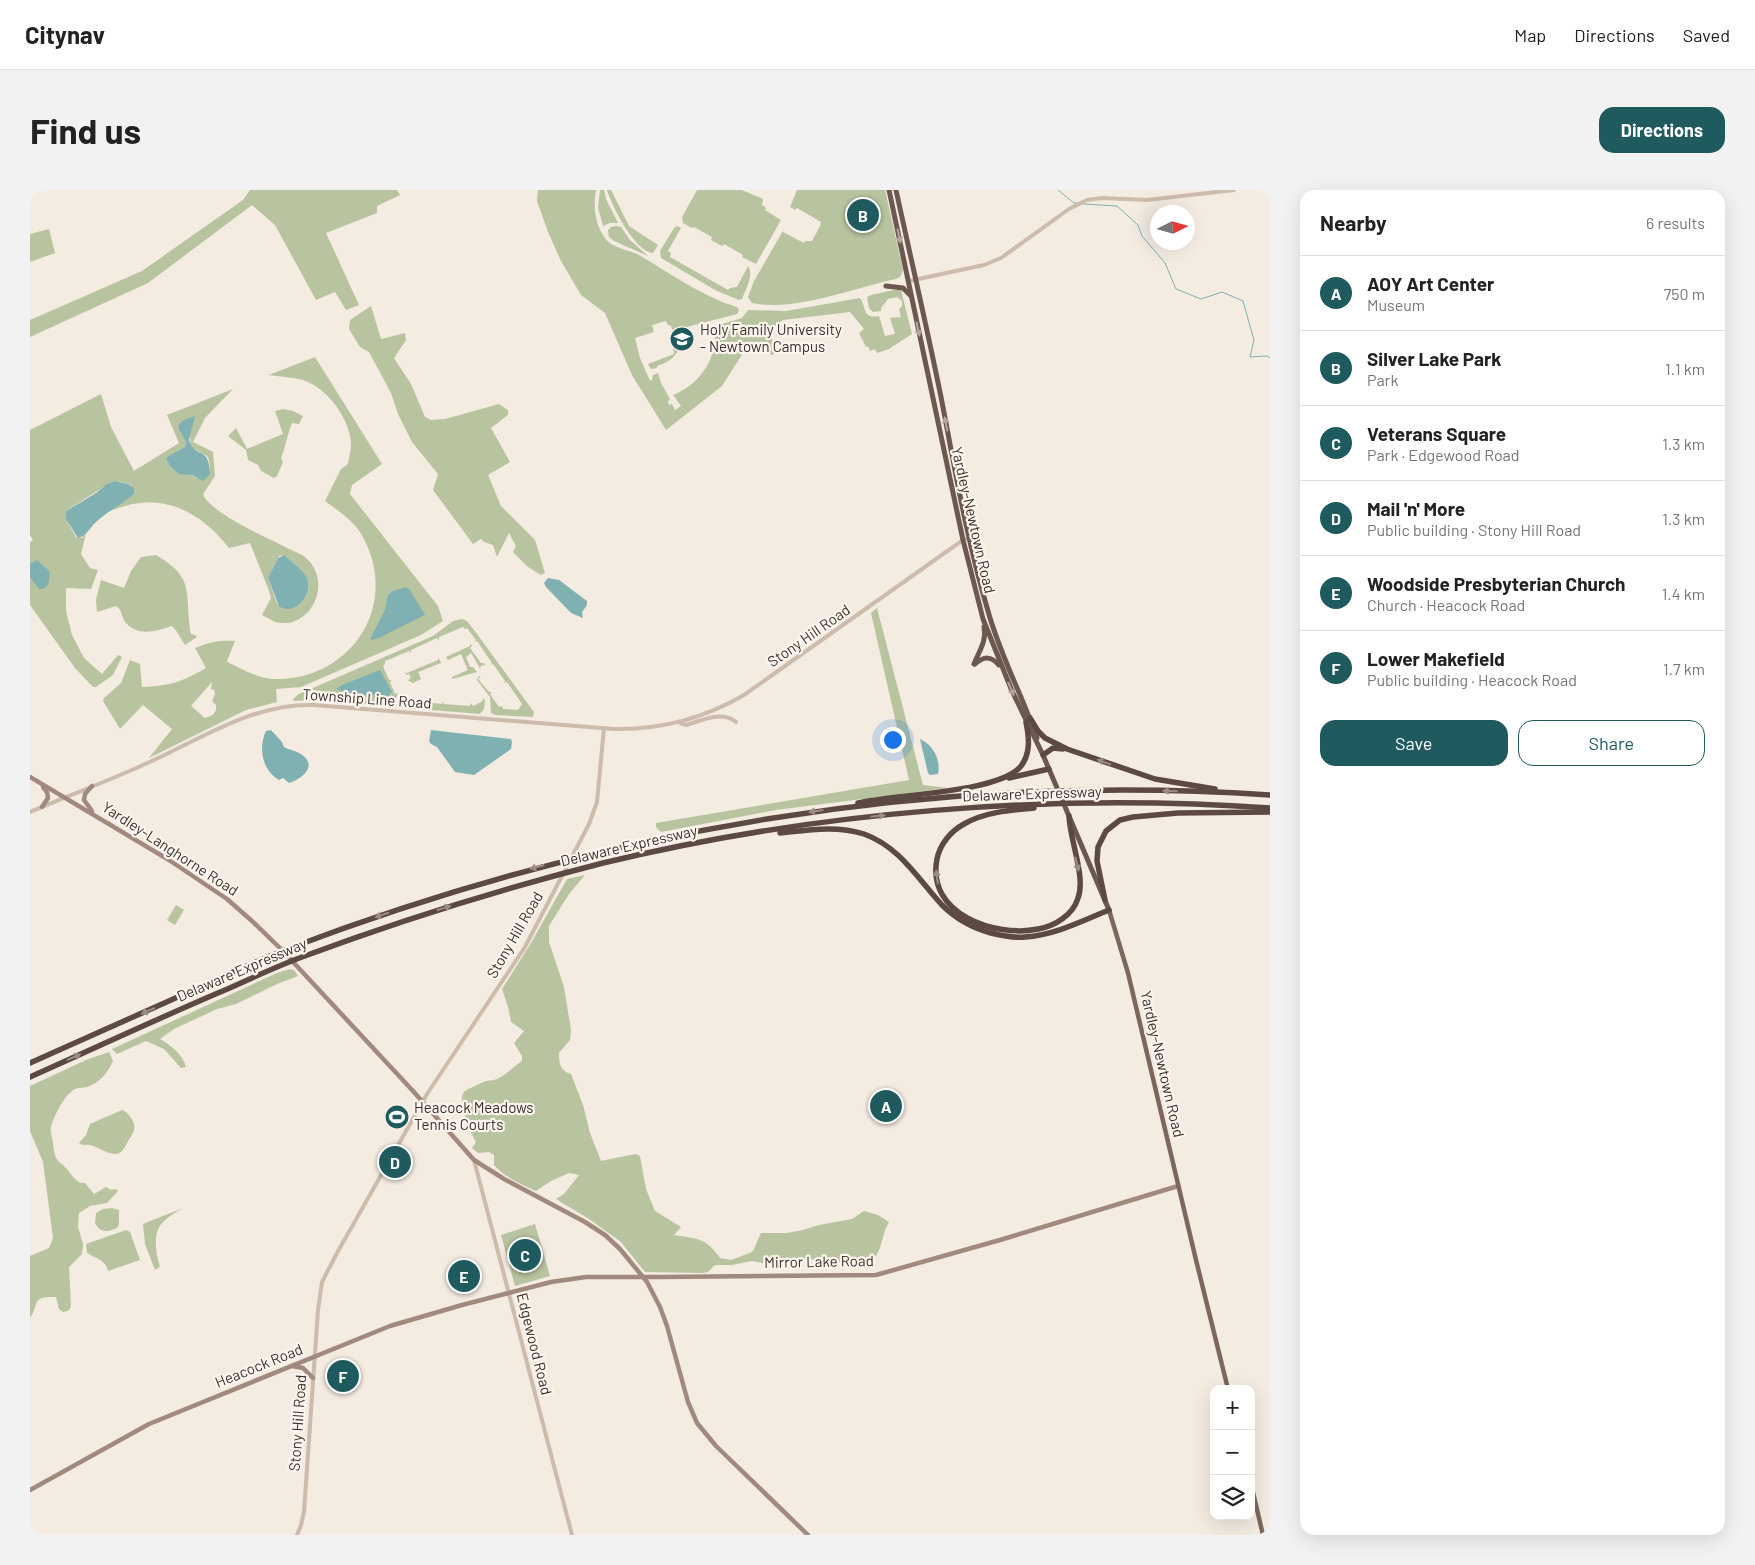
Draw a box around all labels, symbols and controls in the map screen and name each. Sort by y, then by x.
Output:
text: Citynav [25,20,105,49]
text: Map [1514,24,1546,46]
text: Directions [1574,24,1655,46]
text: Saved [1683,24,1730,46]
button: Directions [1599,107,1725,153]
text: Find us [30,109,141,151]
pin: B [847,196,879,234]
north arrow [1150,205,1195,250]
text: Nearby [1320,210,1386,235]
text: 6 results [1646,213,1705,232]
one-way arrow [895,228,903,243]
text: AOY Art Center [1367,272,1494,295]
text: A [1331,284,1341,303]
text: 750 m [1664,284,1705,303]
text: Museum [1367,295,1425,314]
place label: Holy Family University - Newtown Campus [700,320,842,355]
one-way arrow [915,321,923,337]
school or university icon: Holy Family University - Newtown Campus [669,326,695,352]
text: Silver Lake Park [1367,347,1501,370]
text: B [1331,359,1341,378]
text: 1.1 km [1665,359,1705,378]
text: Park [1367,370,1398,389]
one-way arrow [941,416,949,432]
text: Veterans Square [1367,422,1506,445]
text: C [1331,434,1341,453]
text: 1.3 km [1662,434,1705,453]
street label: Yardley-Newtown Road [948,445,1000,595]
text: Park · Edgewood Road [1367,445,1520,464]
text: Mail 'n' More [1367,497,1465,520]
text: D [1331,509,1341,528]
text: 1.3 km [1662,509,1705,528]
text: Public building · Stony Hill Road [1367,520,1581,539]
text: Woodside Presbyterian Church [1367,572,1626,595]
text: E [1331,584,1341,603]
text: 1.4 km [1662,584,1705,603]
text: Church · Heacock Road [1367,595,1525,614]
street label: Stony Hill Road [764,600,853,670]
text: Lower Makefield [1367,647,1505,670]
text: F [1332,659,1340,678]
text: 1.7 km [1663,659,1705,678]
text: Public building · Heacock Road [1367,670,1577,689]
one-way arrow [1007,682,1015,696]
street label: Township Line Road [302,685,432,711]
button: Save [1320,720,1508,766]
button: Share [1518,720,1705,766]
your location [880,727,906,753]
one-way arrow [1096,758,1111,766]
street label: Delaware Expressway [962,782,1102,804]
one-way arrow [1162,787,1178,795]
street label: Yardley-Langhorne Road [99,797,242,899]
one-way arrow [808,807,824,815]
one-way arrow [870,812,886,820]
street label: Delaware Expressway [559,821,699,869]
one-way arrow [1073,856,1081,871]
one-way arrow [529,864,544,872]
one-way arrow [933,869,941,885]
street label: Stony Hill Road [482,888,546,981]
one-way arrow [437,903,452,911]
one-way arrow [374,912,389,919]
street label: Delaware Expressway [174,933,309,1005]
street label: Yardley-Newtown Road [1137,989,1189,1139]
one-way arrow [141,1007,155,1015]
one-way arrow [67,1053,82,1061]
pin: A [870,1087,902,1125]
place label: Heacock Meadows Tennis Courts [414,1098,534,1133]
sports icon: Heacock Meadows Tennis Courts [384,1104,410,1130]
pin: D [379,1143,411,1181]
pin: C [509,1236,541,1274]
street label: Mirror Lake Road [764,1251,874,1271]
pin: E [448,1257,480,1295]
street label: Edgewood Road [514,1291,556,1397]
street label: Heacock Road [212,1339,305,1391]
pin: F [327,1357,359,1395]
street label: Stony Hill Road [285,1374,309,1472]
map controls [1210,1385,1255,1520]
button: + [1210,1385,1255,1430]
button: − [1210,1430,1255,1475]
button: layers [1210,1475,1255,1520]

